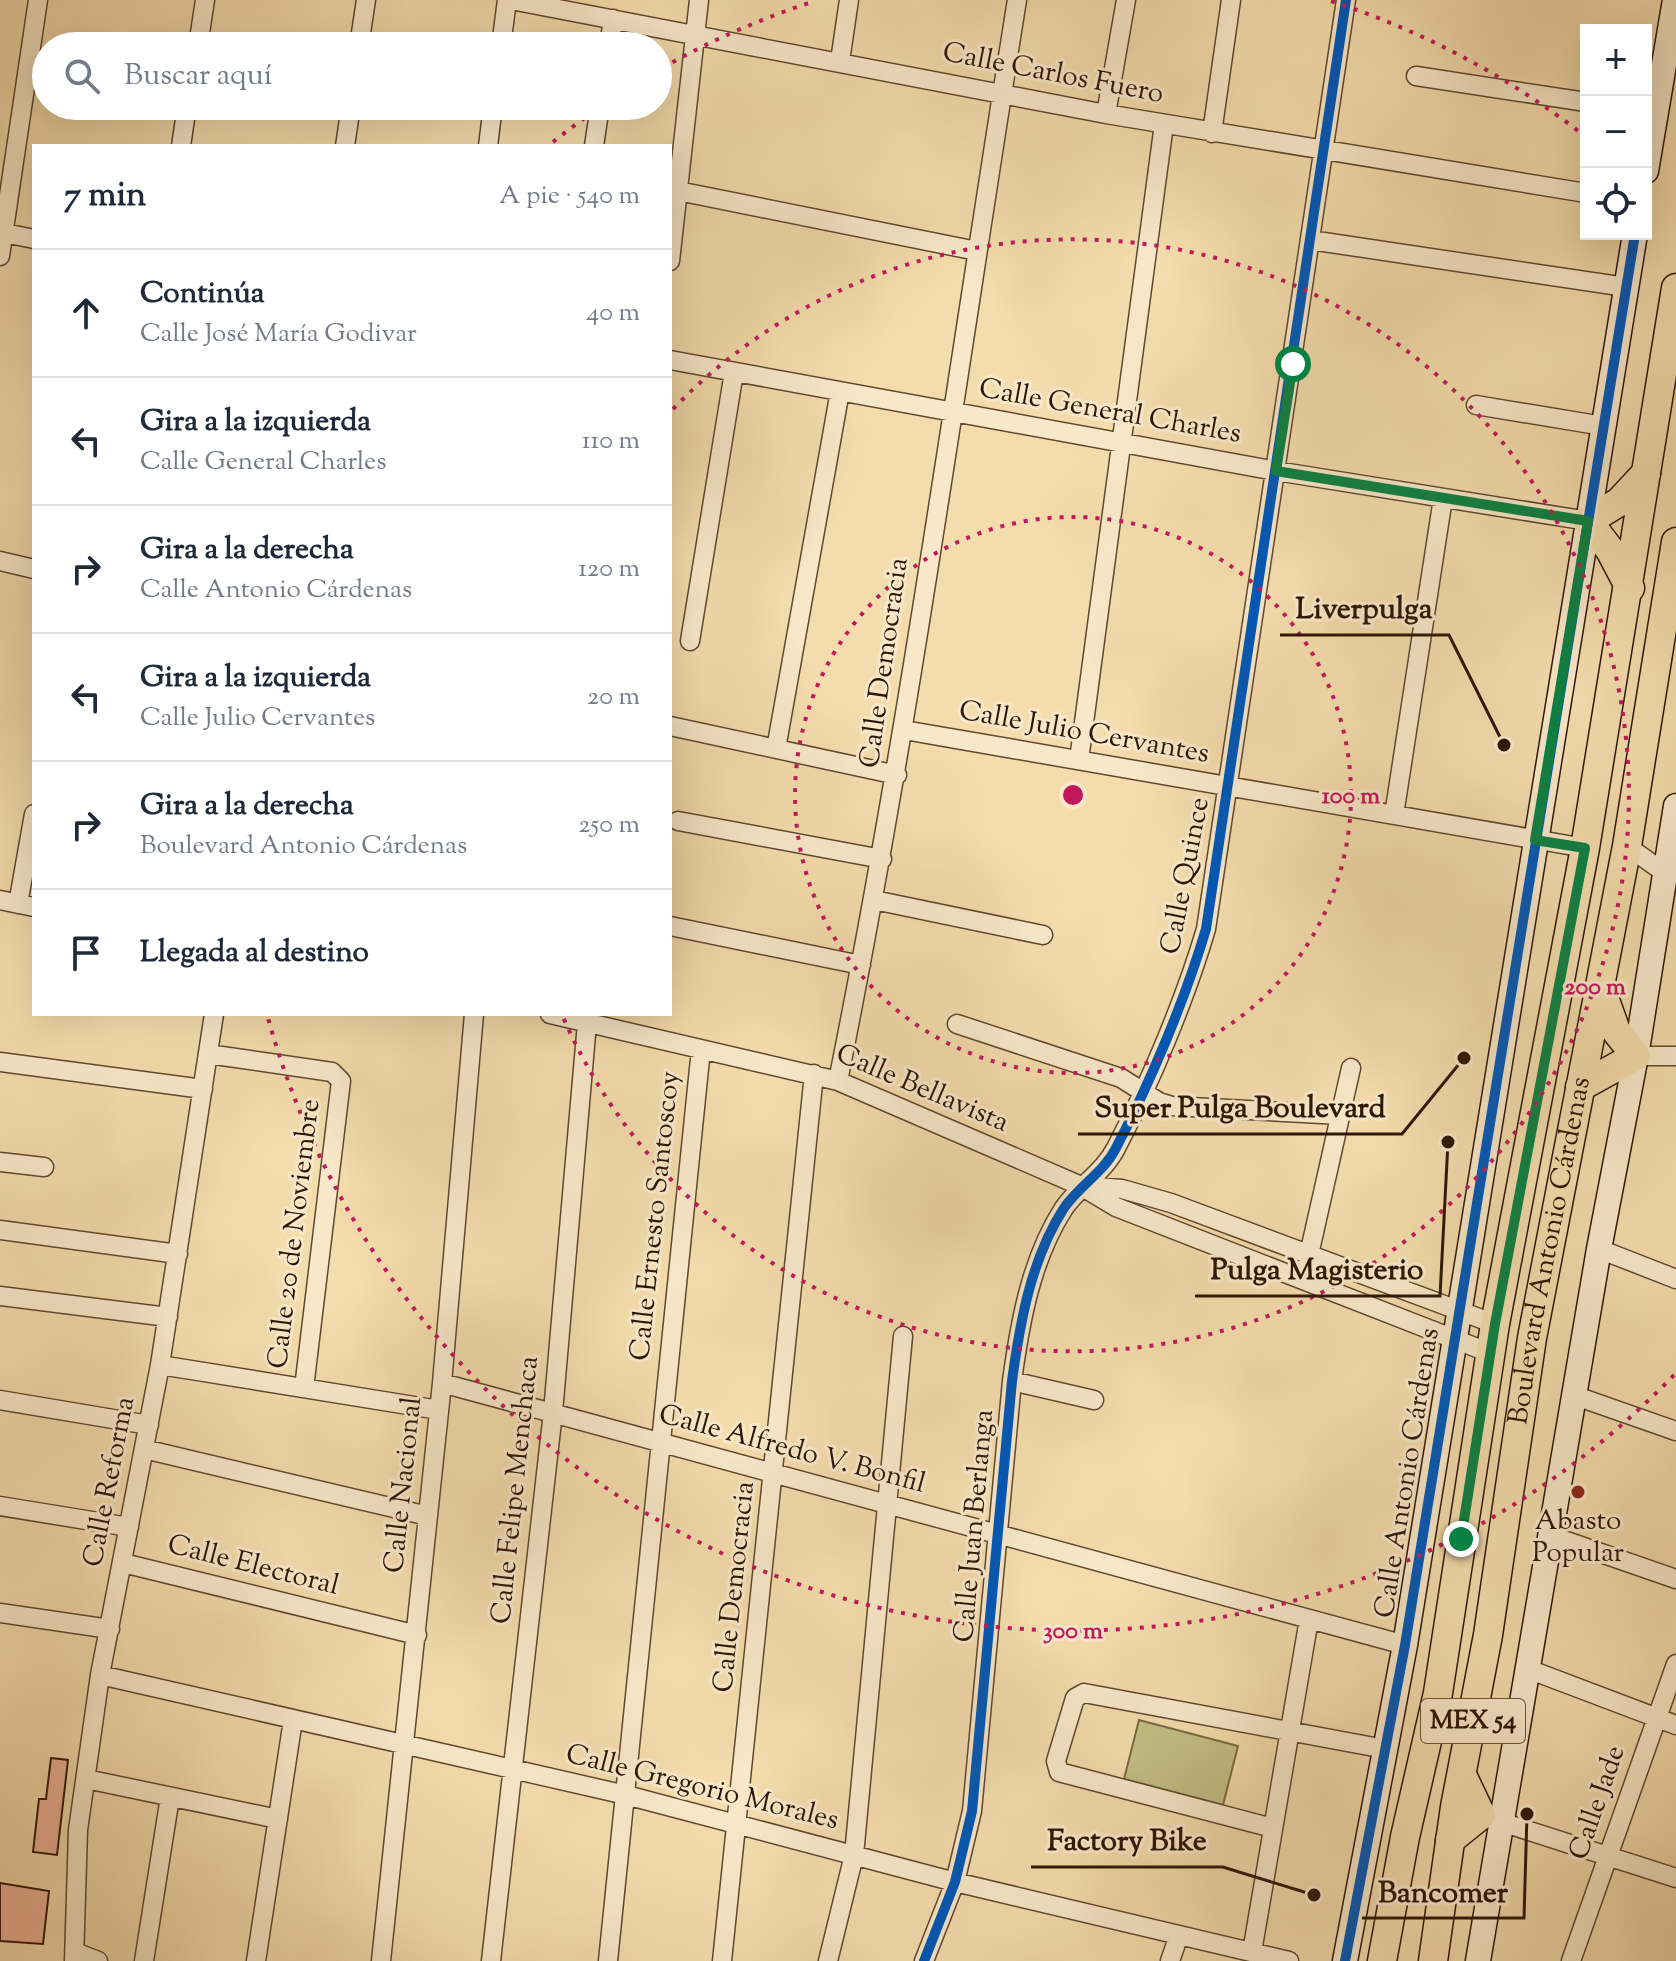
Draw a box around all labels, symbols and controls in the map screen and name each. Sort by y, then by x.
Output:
map controls [1580,24,1652,240]
button: + [1580,24,1652,96]
search box [32,32,672,120]
street label: Calle Carlos Fuero [939,33,1167,115]
icon: search [60,54,104,98]
text: Buscar aquí [124,55,272,98]
button: − [1580,96,1652,168]
button: locate [1580,168,1652,240]
text: 7 min [64,172,146,221]
text: A pie · 540 m [499,178,640,215]
text: Continúa [140,273,265,316]
icon: ahead [64,291,108,335]
text: 40 m [586,295,640,332]
text: Calle José María Godivar [140,316,417,353]
route start [1275,346,1311,382]
street label: Calle General Charles [976,369,1244,455]
text: Gira a la izquierda [140,401,371,444]
icon: left [64,419,108,463]
text: 110 m [582,423,640,460]
text: Calle General Charles [140,444,386,481]
text: Gira a la derecha [140,529,354,572]
icon: right [64,547,108,591]
text: 120 m [578,551,640,588]
street label: Calle Democracia [850,555,920,771]
text: Calle Antonio Cárdenas [140,572,412,609]
callout: Liverpulga [1280,581,1449,635]
text: Liverpulga [1296,589,1433,632]
text: Gira a la izquierda [140,657,371,700]
icon: left [64,675,108,719]
text: 20 m [587,679,640,716]
street label: Calle Julio Cervantes [956,691,1212,775]
text: Calle Julio Cervantes [140,700,375,737]
text: 100 m [1322,780,1380,814]
centre of rings [1059,781,1087,809]
text: Gira a la derecha [140,785,354,828]
street label: Calle Quince [1151,794,1221,958]
icon: right [64,803,108,847]
text: 250 m [578,807,640,844]
text: Boulevard Antonio Cárdenas [140,828,467,865]
icon: arrive [64,931,108,975]
text: Llegada al destino [140,932,369,975]
text: 200 m [1564,971,1626,1005]
street label: Calle Bellavista [829,1035,1015,1143]
street label: Calle Ernesto Santoscoy [621,1069,691,1363]
street label: Boulevard Antonio Cárdenas [1499,1074,1602,1427]
callout: Super Pulga Boulevard [1078,1080,1402,1134]
text: Super Pulga Boulevard [1094,1088,1386,1131]
street label: Calle 20 de Noviembre [259,1097,331,1371]
callout: Pulga Magisterio [1195,1242,1440,1296]
text: Pulga Magisterio [1211,1250,1423,1293]
street label: Calle Antonio Cárdenas [1365,1325,1451,1621]
street label: Calle Felipe Menchaca [482,1354,550,1626]
street label: Calle Reforma [74,1393,146,1571]
street label: Calle Nacional [375,1395,433,1575]
street label: Calle Alfredo V. Bonfil [654,1395,930,1505]
street label: Calle Juan Berlanga [945,1408,1005,1644]
street label: Calle Democracia [704,1479,766,1695]
marker: Abasto Popular [1569,1483,1587,1501]
place label: Abasto Popular [1532,1502,1625,1574]
route end [1443,1521,1479,1557]
street label: Calle Electoral [163,1525,343,1607]
text: 300 m [1043,1615,1103,1649]
road number: MEX 54 [1421,1699,1525,1743]
street label: Calle Gregorio Morales [561,1735,843,1841]
street label: Calle Jade [1560,1740,1636,1866]
callout: Factory Bike [1031,1813,1223,1867]
text: Factory Bike [1047,1821,1207,1864]
callout: Bancomer [1362,1864,1524,1918]
text: Bancomer [1378,1873,1509,1916]

